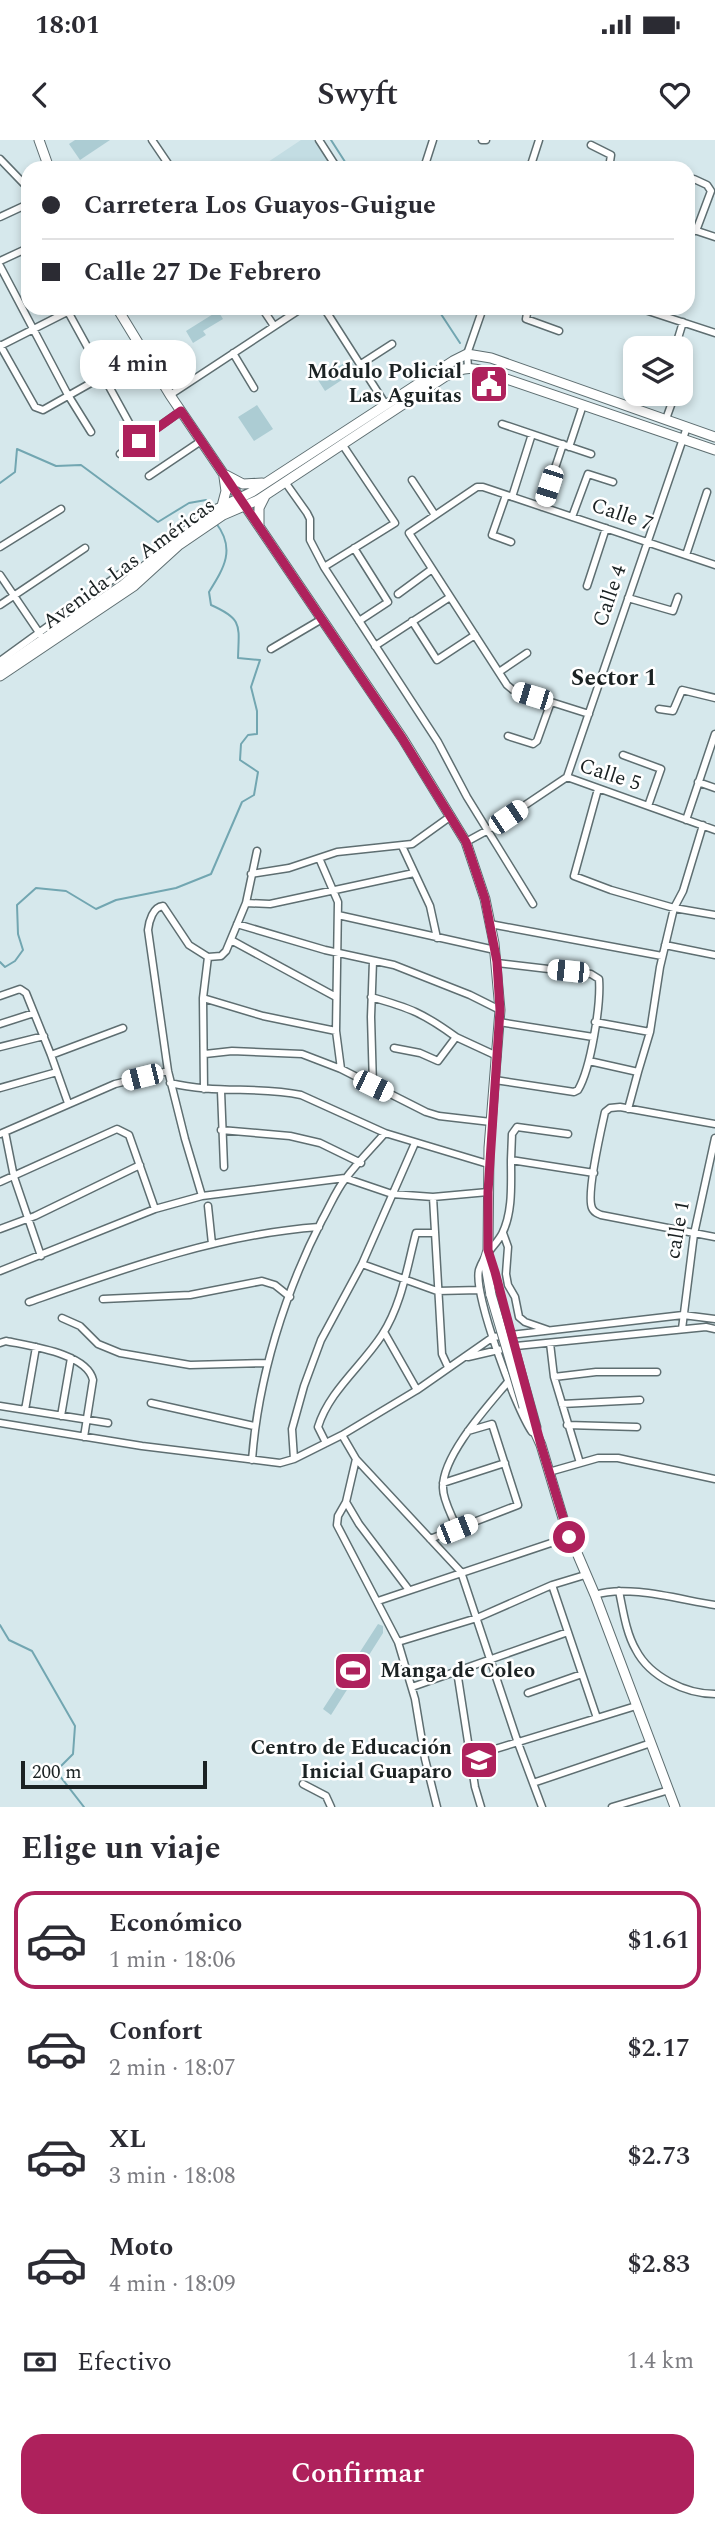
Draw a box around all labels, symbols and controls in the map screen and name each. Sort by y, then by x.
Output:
text: 18:01 [35,5,100,45]
text: Swyft [317,70,398,119]
icon: back [21,76,59,114]
icon: heart [656,76,694,114]
text: Carretera Los Guayos-Guigue [84,185,436,225]
text: Calle 27 De Febrero [84,252,321,292]
map controls [623,336,693,406]
button: layers [623,336,693,406]
callout: 4 min [81,340,197,388]
text: 4 min [108,347,168,382]
place label: Módulo Policial Las Aguitas [307,356,462,412]
public building icon: Módulo Policial Las Aguitas [468,363,510,405]
route end [123,425,155,457]
car [533,463,566,509]
street label: Avenida Las Américas [36,490,222,638]
street label: Calle 7 [587,490,657,540]
street label: Calle 4 [585,560,636,631]
district label: Sector 1 [571,661,657,696]
car [509,680,556,712]
street label: Calle 5 [575,750,645,800]
car [485,797,532,837]
car [547,958,590,984]
car [120,1062,165,1092]
car [350,1067,397,1105]
street label: calle 1 [657,1198,699,1262]
car [434,1511,481,1547]
route start [553,1521,585,1553]
sports icon: Manga de Coleo [332,1650,374,1692]
place label: Manga de Coleo [380,1655,535,1687]
place label: Centro de Educación Inicial Guaparo [250,1732,452,1788]
school or university icon: Centro de Educación Inicial Guaparo [458,1739,500,1781]
scale bar [21,1758,206,1790]
text: 200 m [32,1758,82,1787]
text: Elige un viaje [21,1824,221,1873]
text: Económico [109,1903,242,1943]
icon: car [25,1909,88,1972]
text: $1.61 [627,1920,690,1960]
text: 1 min · 18:06 [109,1943,236,1978]
text: Confort [109,2011,203,2051]
icon: car [25,2017,88,2080]
text: $2.17 [627,2028,690,2068]
text: 2 min · 18:07 [109,2051,236,2086]
text: XL [109,2119,146,2159]
icon: car [25,2125,88,2188]
text: $2.73 [627,2136,690,2176]
text: 3 min · 18:08 [109,2159,236,2194]
text: Moto [109,2227,173,2267]
icon: car [25,2233,88,2296]
text: $2.83 [627,2244,690,2284]
text: 4 min · 18:09 [109,2267,236,2302]
text: Efectivo [77,2342,172,2382]
icon: cash [21,2343,59,2381]
text: 1.4 km [627,2344,694,2379]
button: Confirmar [21,2434,694,2514]

